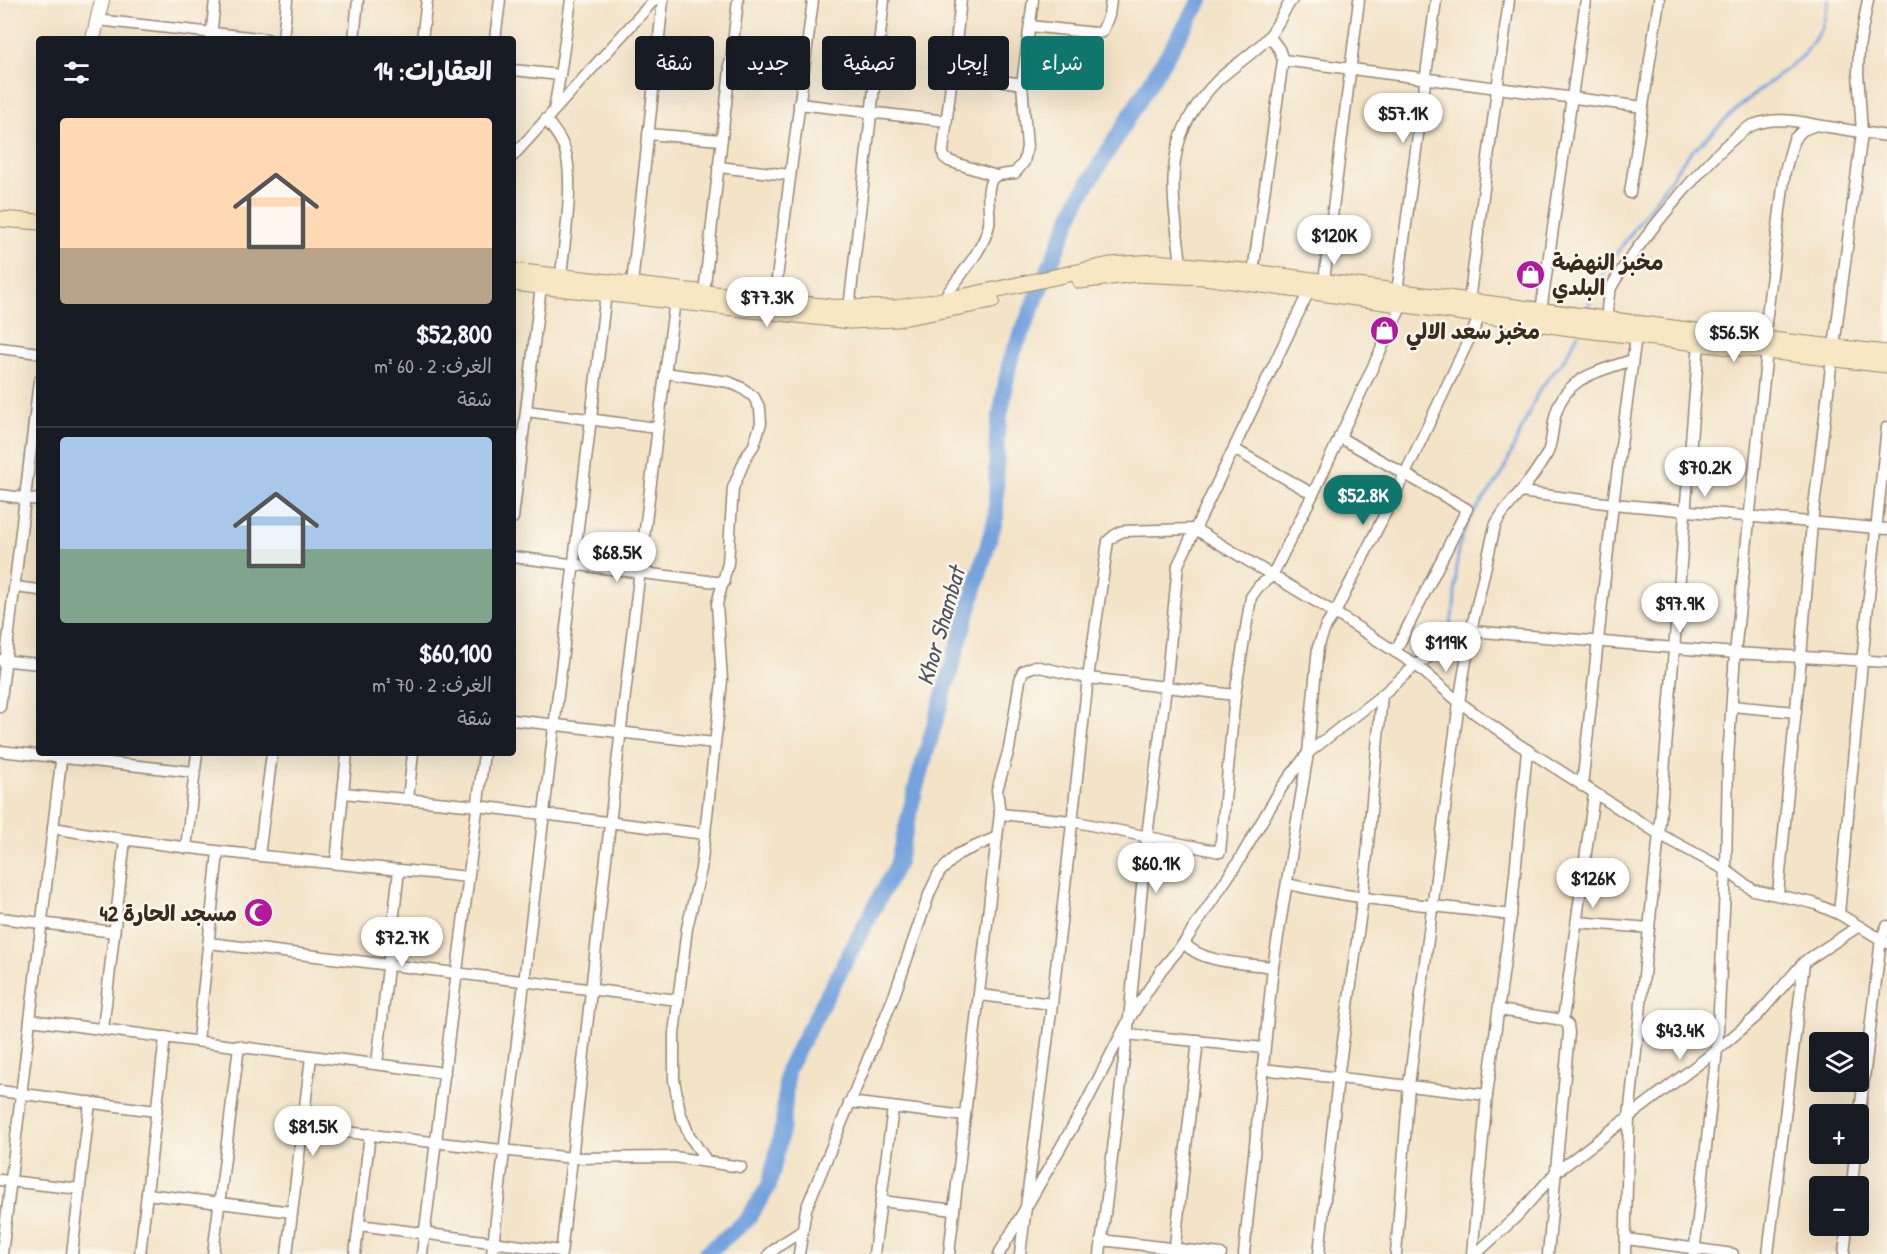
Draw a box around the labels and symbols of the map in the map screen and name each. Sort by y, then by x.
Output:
pin: $57.1K [1354,93,1452,144]
pin: $120K [1292,215,1376,266]
place label: مخبز النهضة البلدي [1552,247,1663,304]
shop icon: مخبز النهضة البلدي [1515,259,1547,291]
pin: $77.3K [718,277,816,328]
pin: $56.5K [1685,312,1783,363]
shop icon: مخبز سعد الالي [1369,315,1401,347]
place label: مخبز سعد الالي [1406,316,1540,351]
pin: $70.2K [1656,447,1754,498]
pin: $52.8K [1314,475,1412,526]
pin: $68.5K [568,532,666,583]
water label: Khor Shambat [908,560,973,689]
pin: $97.9K [1631,583,1729,634]
pin: $119K [1404,622,1488,673]
pin: $60.1K [1107,843,1205,894]
pin: $126K [1551,858,1635,909]
mosque icon: مسجد الحارة 42 [242,897,274,929]
place label: مسجد الحارة 42 [99,898,237,928]
pin: $72.7K [353,917,451,968]
pin: $43.4K [1631,1010,1729,1061]
pin: $81.5K [264,1106,362,1157]

